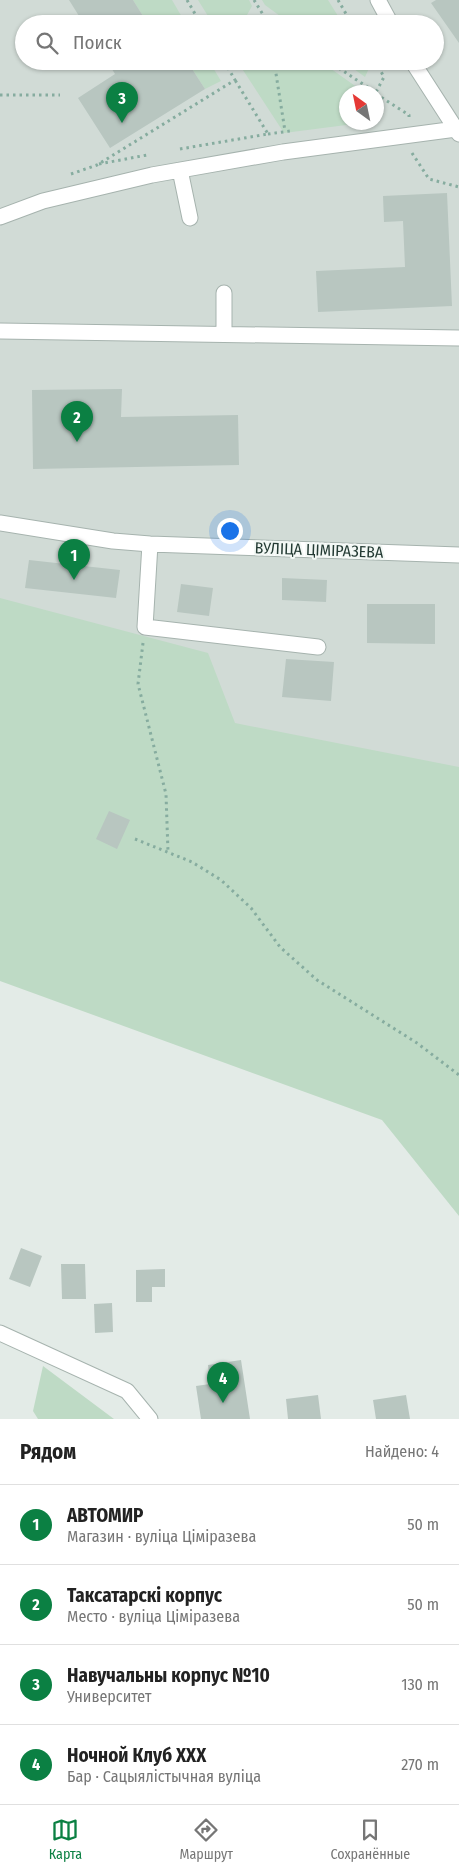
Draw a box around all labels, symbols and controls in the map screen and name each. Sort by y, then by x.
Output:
search box [15,15,444,70]
icon: search [33,29,61,57]
text: Поиск [73,31,122,54]
pin: 3 [106,82,138,123]
north arrow [339,85,384,130]
pin: 2 [61,401,93,442]
your location [217,518,243,544]
street label: ВУЛІЦА ЦІМІРАЗЕВА [254,538,384,562]
pin: 1 [58,539,90,580]
pin: 4 [207,1362,239,1403]
text: Рядом [20,1439,76,1465]
text: Найдено: 4 [365,1442,439,1461]
text: АВТОМИР [67,1504,143,1527]
text: 1 [33,1515,39,1534]
text: 50 m [407,1515,439,1534]
text: Магазин · вуліца Ціміразева [67,1527,256,1546]
text: Таксатарскі корпус [67,1584,222,1607]
text: 2 [32,1595,40,1614]
text: 50 m [407,1595,439,1614]
text: Место · вуліца Ціміразева [67,1607,240,1626]
text: Навучальны корпус №10 [67,1664,270,1687]
text: 3 [32,1675,40,1694]
text: 130 m [401,1675,439,1694]
text: Университет [67,1687,151,1706]
text: Ночной Клуб ХХХ [67,1744,206,1767]
text: 4 [32,1755,40,1774]
text: 270 m [401,1755,439,1774]
text: Бар · Сацыялістычная вуліца [67,1767,261,1786]
tab: Карта [49,1816,82,1863]
tab: Маршрут [179,1816,233,1863]
tab: Сохранённые [330,1816,410,1863]

